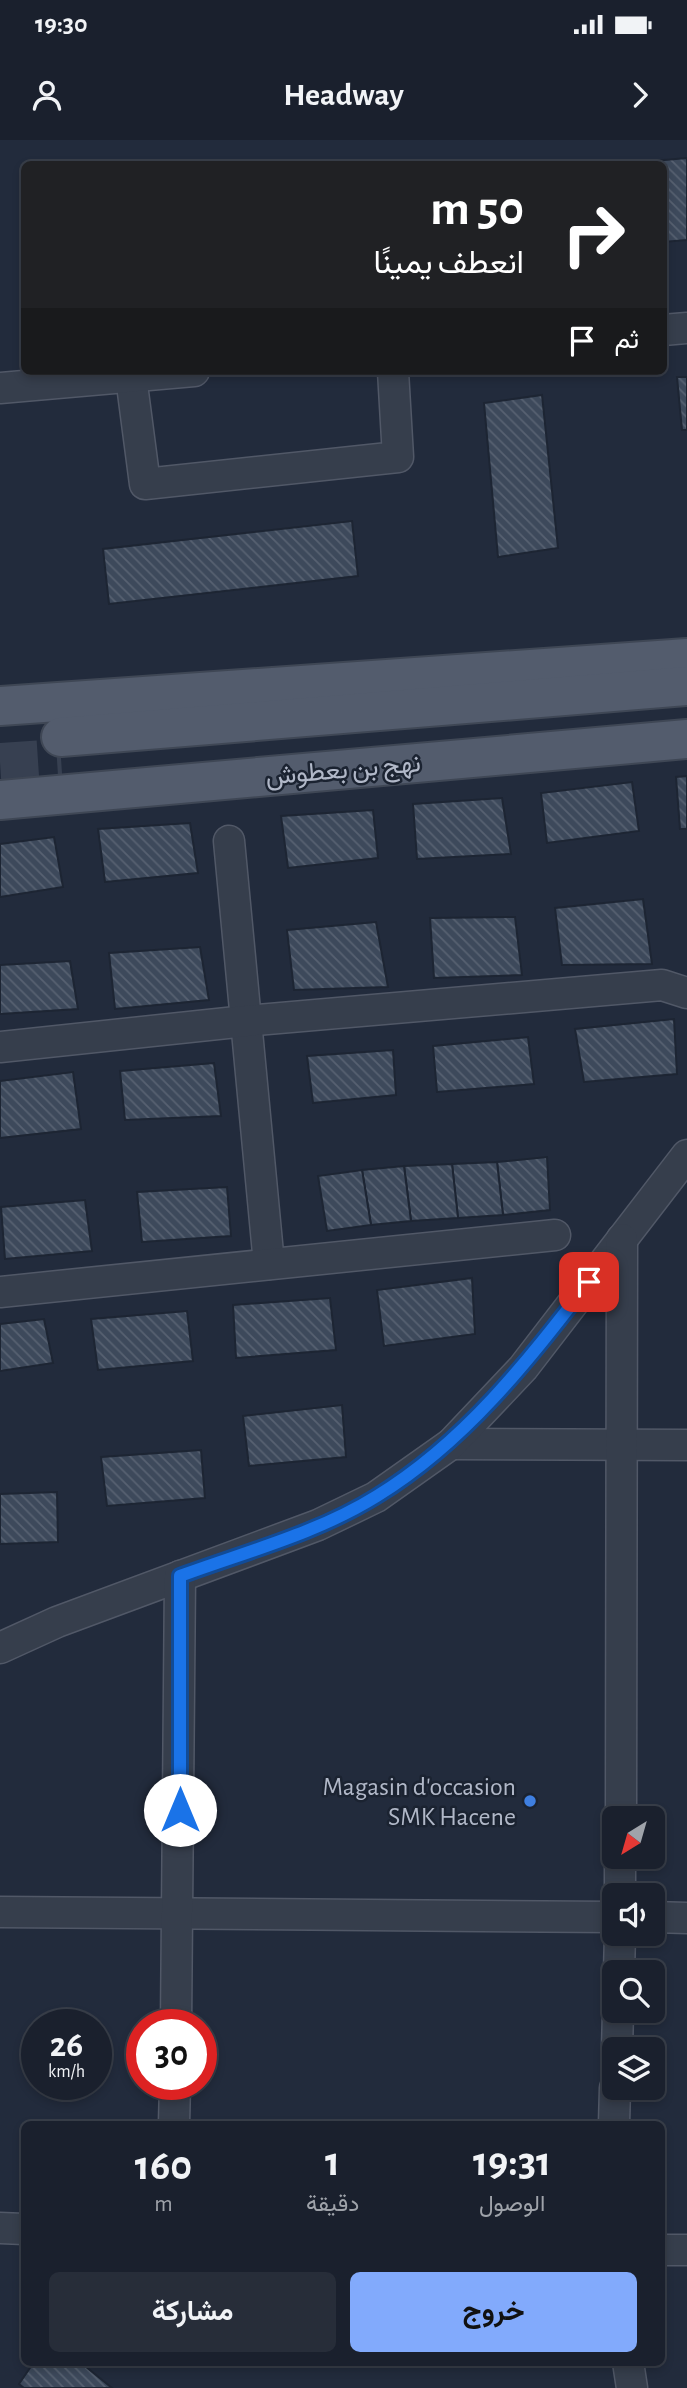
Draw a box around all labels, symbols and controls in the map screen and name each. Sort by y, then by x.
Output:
text: 19:30 [35,11,88,37]
icon: person [28,76,66,114]
icon: forward [621,76,659,114]
text: Headway [283,79,404,111]
text: 50 m [430,185,524,234]
icon: right [548,189,639,280]
text: انعطف يمينًا [373,247,524,279]
icon: arrive [563,322,601,360]
text: ثم [615,327,639,353]
street label: نهج بن بعطوش [264,750,422,794]
pin [559,1252,619,1312]
icon: arrive [570,1263,608,1301]
position arrow [143,1773,217,1847]
place label: Magasin d'occasion SMK Hacene [323,1774,516,1830]
marker: Magasin d'occasion SMK Hacene [522,1793,538,1809]
north arrow [602,1806,665,1869]
map controls [602,1806,665,2100]
button: sound [602,1883,665,1946]
button: search [602,1960,665,2023]
speed limit sign: 30 [126,2009,217,2100]
text: 26 [50,2028,83,2063]
button: layers [602,2037,665,2100]
text: km/h [48,2063,85,2081]
text: 1 [325,2141,340,2183]
text: 19:31 [473,2141,551,2183]
text: 160 [135,2145,192,2187]
text: m [154,2193,173,2216]
text: دقيقة [306,2193,359,2216]
text: الوصول [479,2193,545,2216]
button: مشاركة [49,2272,336,2352]
button: خروج [350,2272,637,2352]

